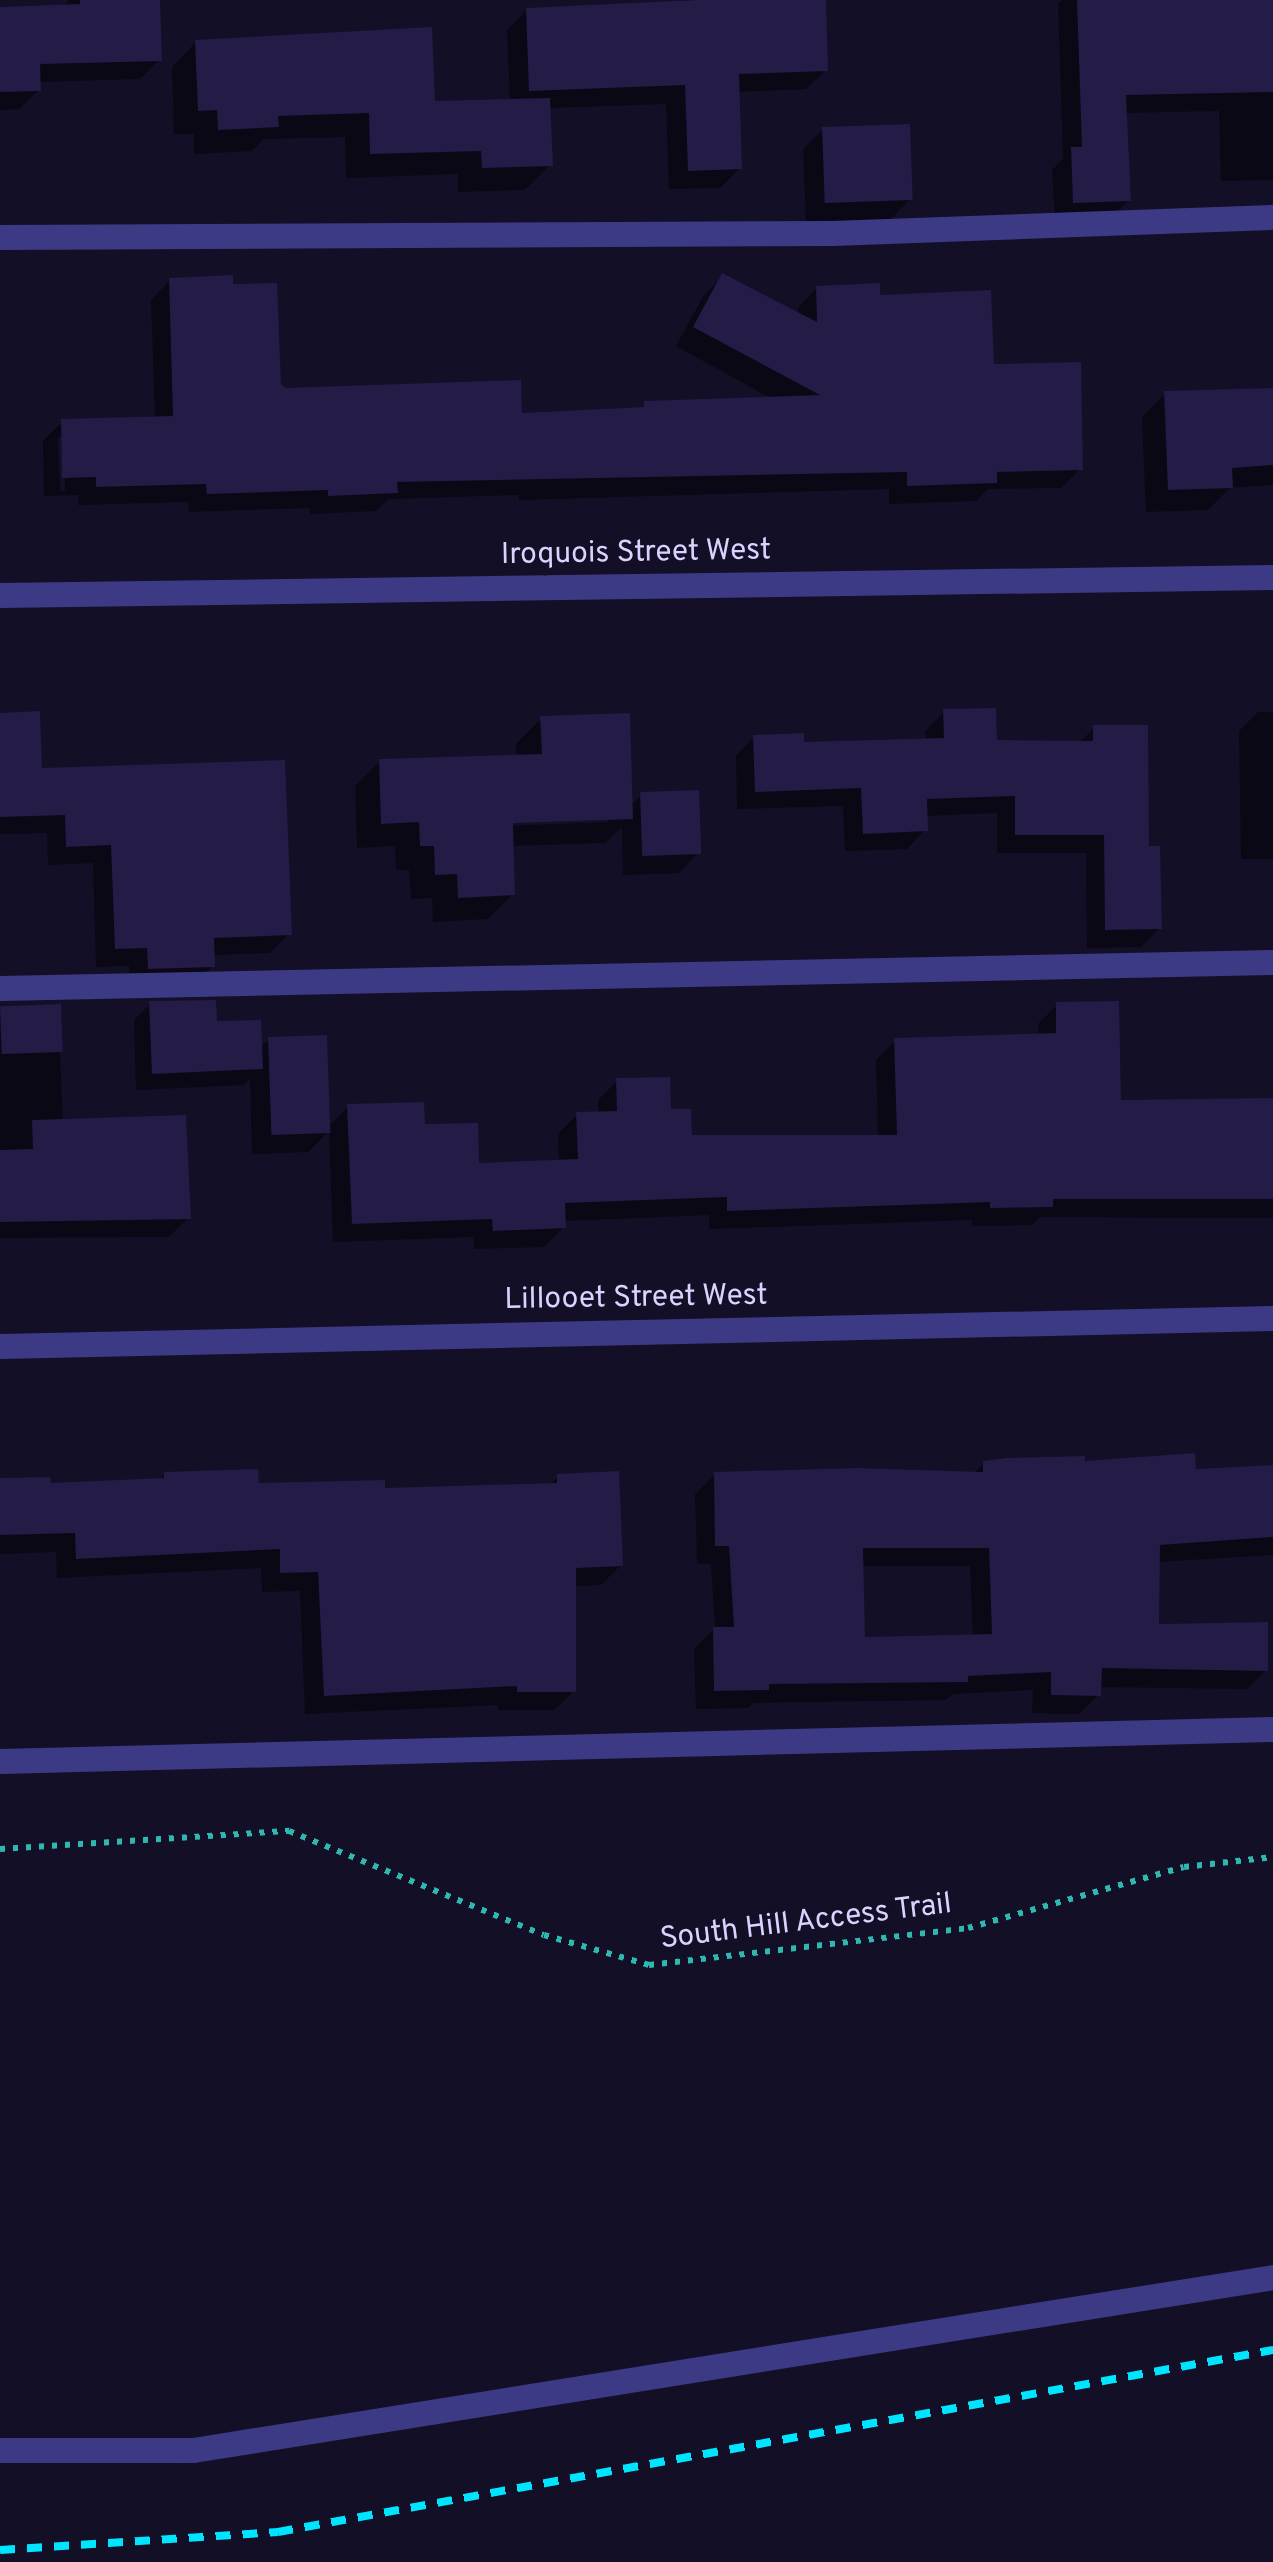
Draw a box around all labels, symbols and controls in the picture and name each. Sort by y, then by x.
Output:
street label: Iroquois Street West [500,534,772,574]
street label: Lillooet Street West [504,1279,768,1319]
street label: South Hill Access Trail [657,1887,955,1959]

